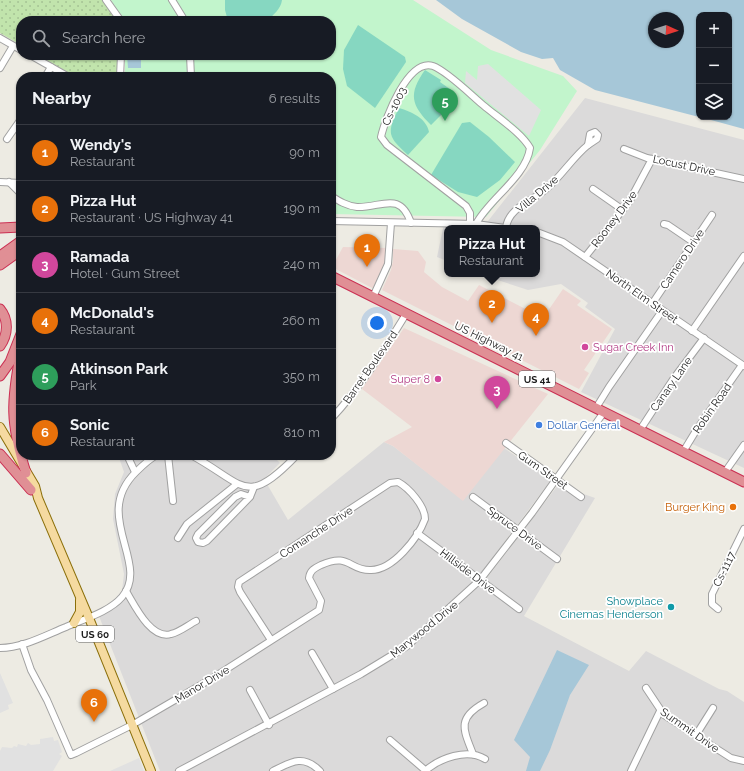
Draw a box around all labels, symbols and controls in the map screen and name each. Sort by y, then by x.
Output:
north arrow [648,12,684,48]
map controls [696,12,732,120]
button: + [696,12,732,48]
search box [16,16,336,60]
icon: search [30,27,52,49]
text: Search here [62,29,145,47]
button: − [696,48,732,84]
button: layers [696,84,732,120]
street label: Cs-1003 [380,85,409,128]
text: Nearby [32,88,91,108]
pin: 5 [432,88,458,121]
text: 6 results [269,91,320,106]
text: Wendy's [70,136,131,154]
text: 1 [42,145,48,160]
text: 90 m [289,145,320,160]
street label: Locust Drive [652,153,717,179]
text: Restaurant [70,154,135,169]
street label: Villa Drive [514,173,561,216]
street label: Rooney Drive [589,188,640,250]
text: Pizza Hut [70,192,136,210]
text: 2 [41,201,49,216]
text: 190 m [284,201,320,216]
text: Restaurant · US Highway 41 [70,210,233,225]
popup [444,225,540,277]
street label: Camero Drive [658,226,708,292]
pin: 1 [354,234,380,267]
text: Pizza Hut [459,235,525,253]
text: Ramada [70,248,129,266]
text: Restaurant [459,253,524,268]
text: 3 [41,257,49,272]
text: 240 m [283,257,320,272]
text: Hotel · Gum Street [70,266,180,281]
street label: North Elm Street [603,267,680,326]
pin: 2 [479,290,505,323]
pin: 4 [523,303,549,336]
text: McDonald's [70,304,154,322]
text: 4 [41,313,49,328]
text: 260 m [282,313,320,328]
your location [367,313,387,333]
street label: US Highway 41 [452,319,526,364]
text: Restaurant [70,322,135,337]
street label: Barret Boulevard [340,328,400,406]
place label: Sugar Creek Inn [593,341,674,354]
marker: Sugar Creek Inn [580,342,590,352]
street label: Canary Lane [648,354,695,414]
text: Atkinson Park [70,360,168,378]
text: 5 [41,369,49,384]
text: 350 m [283,369,320,384]
road number: US 41 [519,371,555,387]
place label: Super 8 [391,373,430,386]
marker: Super 8 [433,374,443,384]
pin: 3 [484,376,510,409]
text: Park [70,378,97,393]
street label: Robin Road [690,381,735,436]
text: Sonic [70,416,110,434]
place label: Dollar General [547,419,620,432]
marker: Dollar General [534,420,544,430]
text: 6 [41,425,49,440]
text: 810 m [284,425,320,440]
text: Restaurant [70,434,135,449]
street label: Gum Street [515,449,570,492]
place label: Burger King [665,501,725,514]
marker: Burger King [728,502,738,512]
street label: Comanche Drive [277,504,356,561]
street label: Spruce Drive [484,504,545,553]
street label: Hillside Drive [437,546,499,597]
street label: Cs-1117 [710,549,739,589]
place label: Showplace Cinemas Henderson [560,595,664,621]
street label: Marywood Drive [388,598,461,661]
marker: Showplace Cinemas Henderson [666,602,676,612]
road number: US 60 [76,626,114,642]
street label: Manor Drive [173,663,232,706]
pin: 6 [81,689,107,722]
street label: Summit Drive [658,705,722,756]

